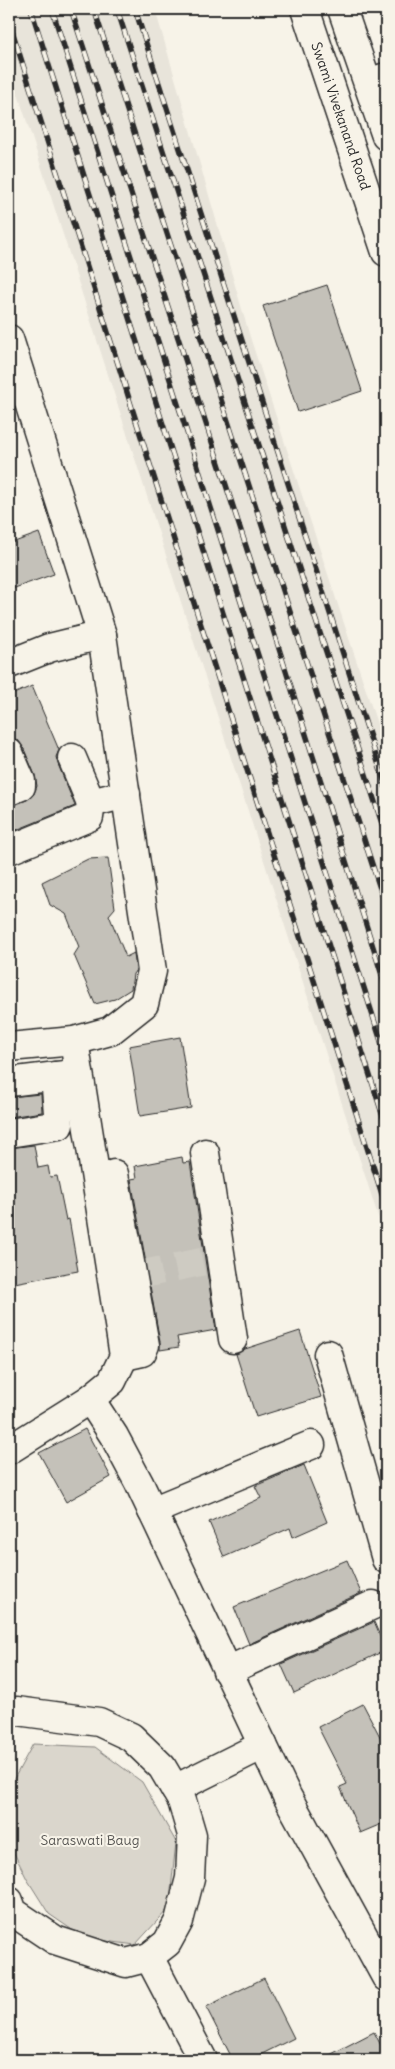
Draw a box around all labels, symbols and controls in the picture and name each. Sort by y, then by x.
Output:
street label: Swami Vivekanand Road [307,40,375,192]
park label: Saraswati Baug [41,1831,139,1849]

